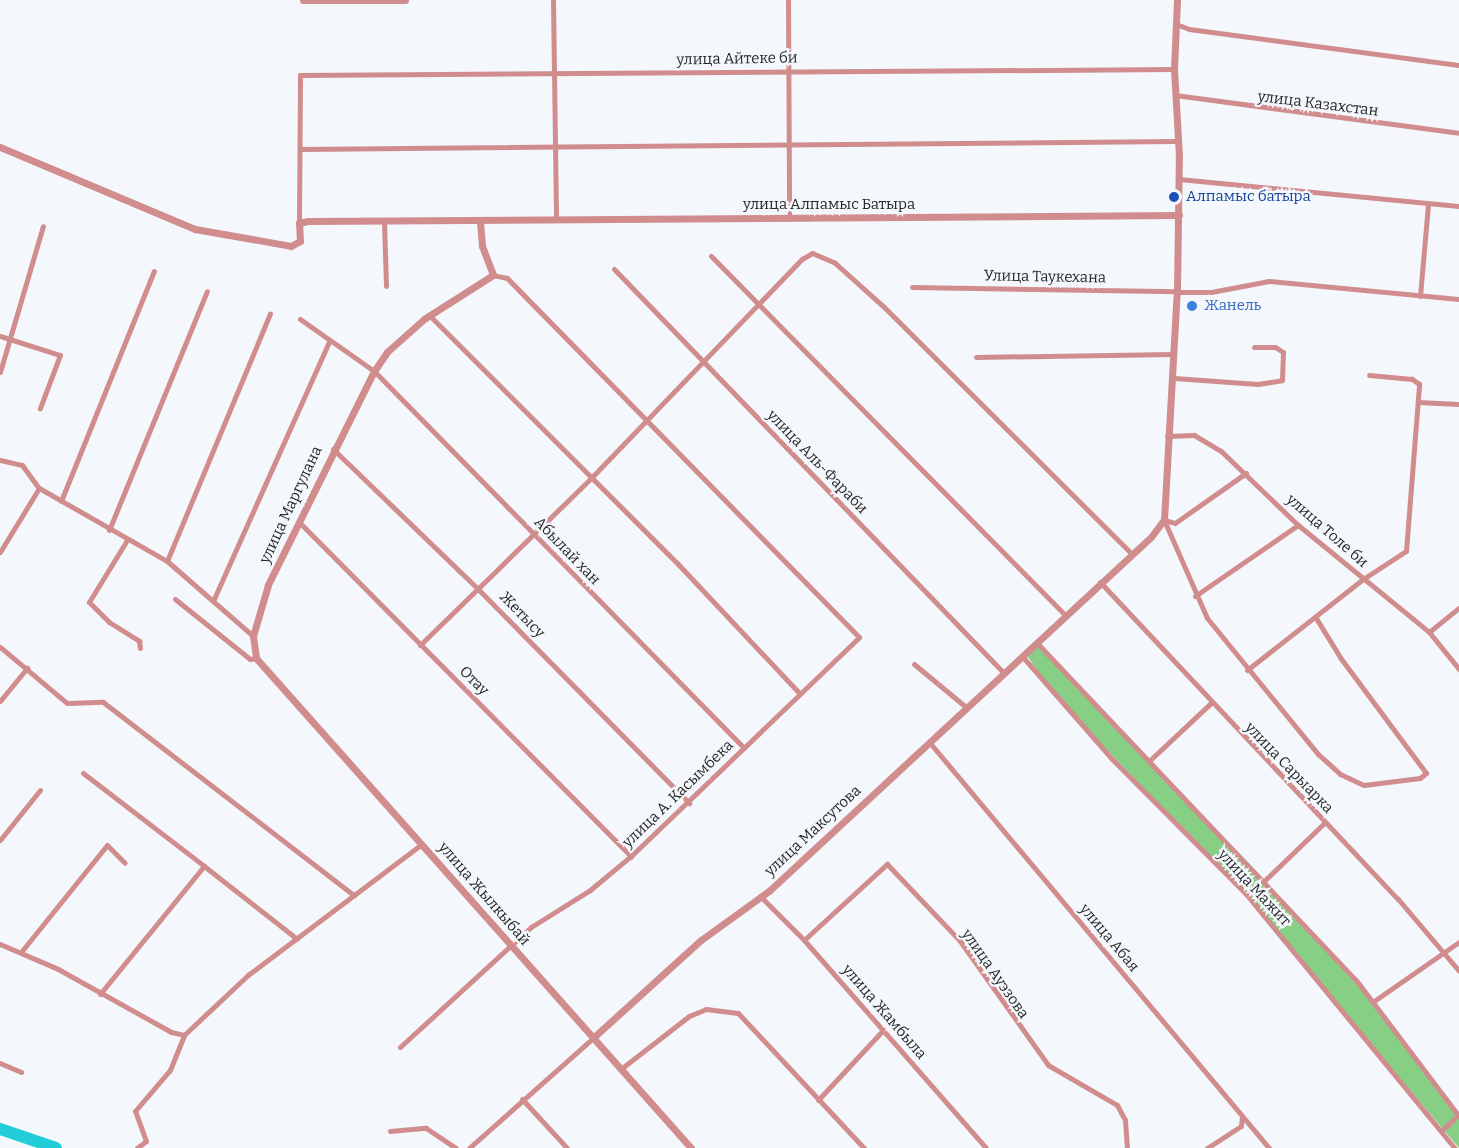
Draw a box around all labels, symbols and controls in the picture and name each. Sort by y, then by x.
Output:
street label: улица Айтеке би [676,49,798,69]
street label: улица Казахстан [1257,88,1379,120]
place label: Алпамыс батыра [1186,188,1311,206]
marker: Алпамыс батыра [1167,190,1181,204]
street label: улица Алпамыс Батыра [743,196,915,214]
street label: Улица Таукехана [984,267,1106,287]
place label: Жанель [1204,297,1261,315]
marker: Жанель [1185,299,1199,313]
street label: улица Аль-Фараби [763,406,871,518]
street label: улица Маргулана [256,443,326,567]
street label: улица Толе би [1282,491,1372,571]
street label: Абылай хан [530,513,604,589]
street label: Жетысу [496,588,548,642]
street label: Отау [456,663,492,699]
street label: улица Сарыарка [1241,719,1337,817]
street label: улица А. Касымбека [619,737,737,851]
street label: улица Максутова [761,782,865,880]
street label: улица Жылкыбай [434,839,534,949]
street label: улица Мажит [1214,846,1294,930]
street label: улица Абая [1075,901,1143,975]
street label: улица Ауэзова [957,926,1033,1022]
street label: улица Жамбыла [838,961,930,1063]

